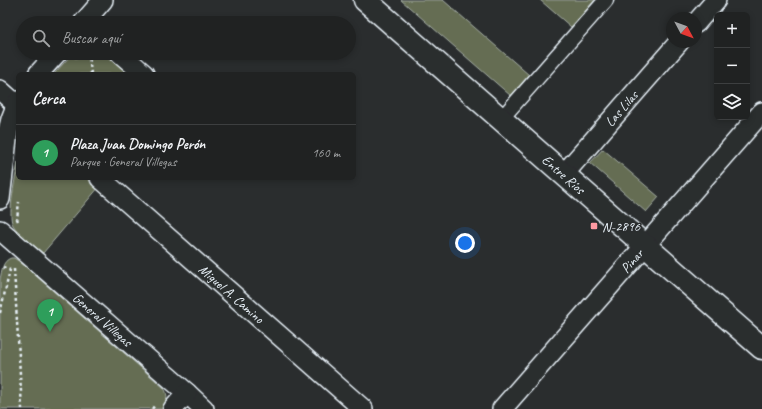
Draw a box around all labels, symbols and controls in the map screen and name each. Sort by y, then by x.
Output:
north arrow [666,12,702,48]
map controls [714,12,750,120]
button: + [714,12,750,48]
search box [16,16,356,60]
icon: search [30,27,52,49]
text: Buscar aquí [62,29,121,48]
button: − [714,48,750,84]
button: layers [714,84,750,120]
street label: Las Lilas [601,86,642,130]
text: Cerca [32,88,65,109]
text: Plaza Juan Domingo Perón [70,135,205,154]
text: 1 [42,145,48,161]
text: 160 m [312,145,340,161]
street label: Entre Ríos [539,151,589,198]
text: Parque · General Villegas [70,154,176,170]
place label: N-2896 [602,218,641,235]
marker: N-2896 [589,221,599,231]
your location [455,233,475,253]
street label: Pinar [617,245,647,276]
street label: Miguel A. Camino [195,260,268,327]
street label: General Villegas [69,289,137,351]
pin: 1 [37,299,63,332]

